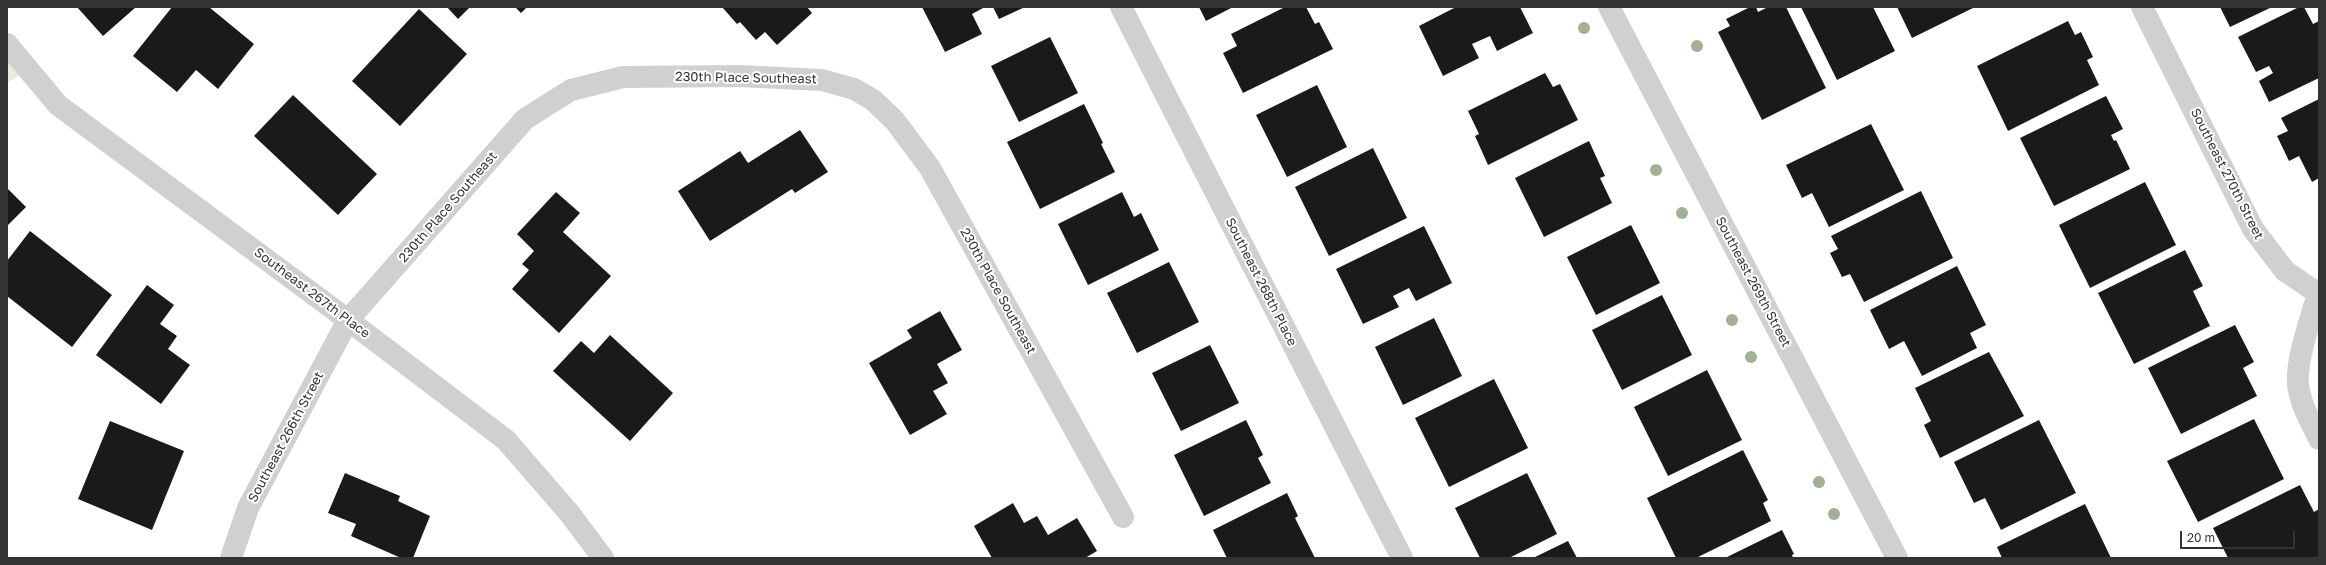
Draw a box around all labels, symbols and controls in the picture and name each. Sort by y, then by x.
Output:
street label: 230th Place Southeast [675,69,817,87]
street label: Southeast 270th Street [2187,106,2267,242]
street label: 230th Place Southeast [396,148,500,266]
street label: Southeast 269th Street [1712,214,1794,350]
street label: Southeast 268th Place [1222,215,1300,349]
street label: 230th Place Southeast [957,225,1039,357]
street label: Southeast 267th Place [251,244,373,342]
street label: Southeast 266th Street [245,369,327,505]
scale bar [2182,523,2297,549]
text: 20 m [2187,530,2215,545]

